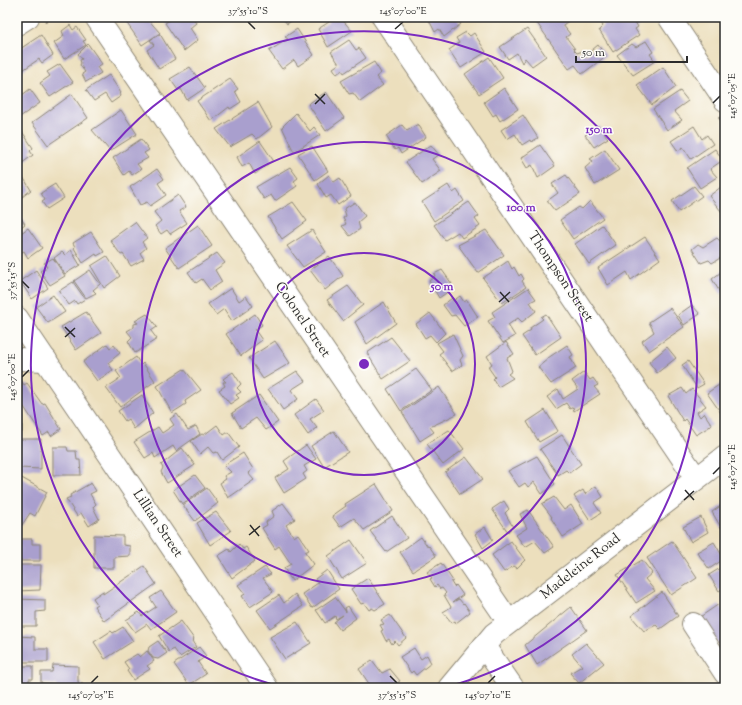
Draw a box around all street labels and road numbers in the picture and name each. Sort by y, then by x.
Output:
street label: Thompson Street [522,228,598,326]
street label: Colonel Street [269,278,335,362]
street label: Lillian Street [127,486,187,562]
street label: Madeleine Road [537,529,625,605]

